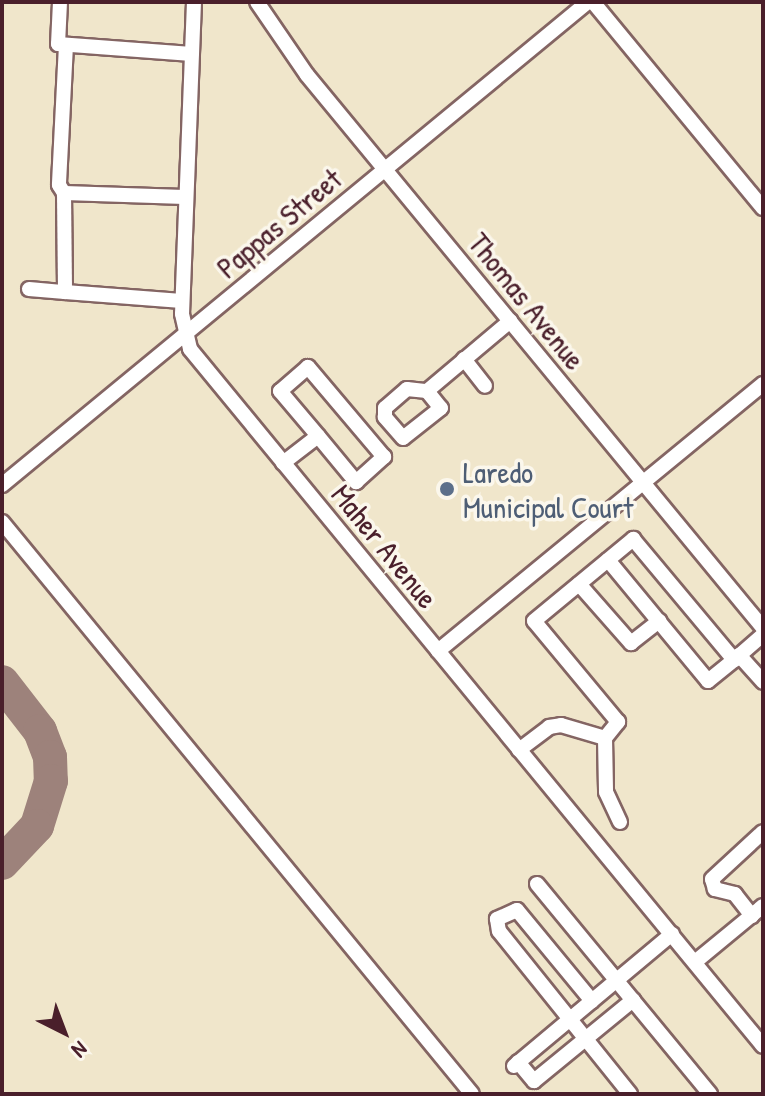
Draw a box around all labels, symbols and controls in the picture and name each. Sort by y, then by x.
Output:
street label: Pappas Street [209,160,349,286]
street label: Thomas Avenue [461,225,593,377]
place label: Laredo Municipal Court [463,454,633,524]
street label: Maher Avenue [324,477,446,615]
marker: Laredo Municipal Court [438,480,456,498]
north arrow [24,992,104,1072]
text: N [66,1035,94,1065]

